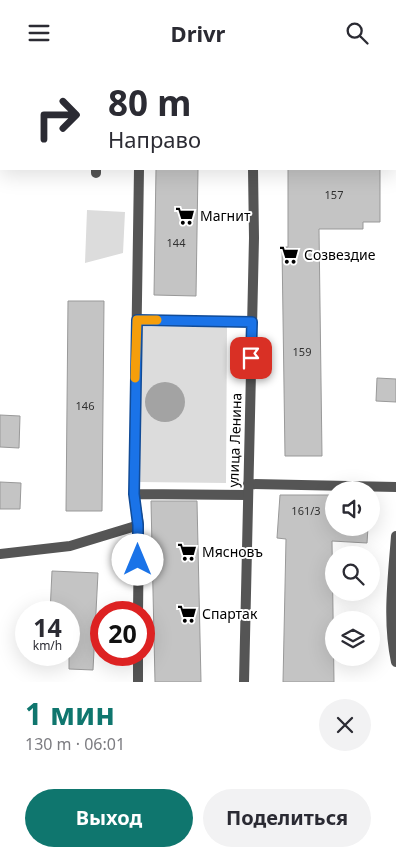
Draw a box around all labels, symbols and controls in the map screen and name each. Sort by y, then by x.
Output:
text: Drivr [171,18,225,48]
icon: menu [25,19,53,47]
icon: search [343,19,371,47]
text: 80 m [108,79,191,126]
icon: right [25,85,90,150]
text: Направо [108,124,201,154]
house number: 157 [325,187,343,202]
supermarket icon: Магнит [174,205,196,227]
place label: Магнит [200,206,251,225]
house number: 144 [167,235,186,250]
supermarket icon: Созвездие [278,244,300,266]
place label: Созвездие [304,245,376,264]
pin [230,337,272,379]
icon: arrive [237,344,265,372]
house number: 159 [293,344,311,359]
street label: улица Ленина [223,392,246,488]
house number: 146 [76,398,94,413]
map controls [325,481,380,666]
button: sound [325,481,380,536]
house number: 161/3 [291,503,321,518]
position arrow [111,533,163,585]
supermarket icon: Мясновъ [176,541,198,563]
place label: Мясновъ [202,542,263,561]
button: search [325,546,380,601]
speed limit sign: 20 [90,601,155,666]
supermarket icon: Спартак [176,603,198,625]
place label: Спартак [202,604,258,623]
text: 14 [33,610,62,644]
button: layers [325,611,380,666]
text: km/h [33,637,62,654]
text: 1 мин [25,693,115,734]
button: close [319,699,371,751]
text: 130 m · 06:01 [25,733,125,755]
button: Выход [25,789,193,847]
button: Поделиться [203,789,371,847]

